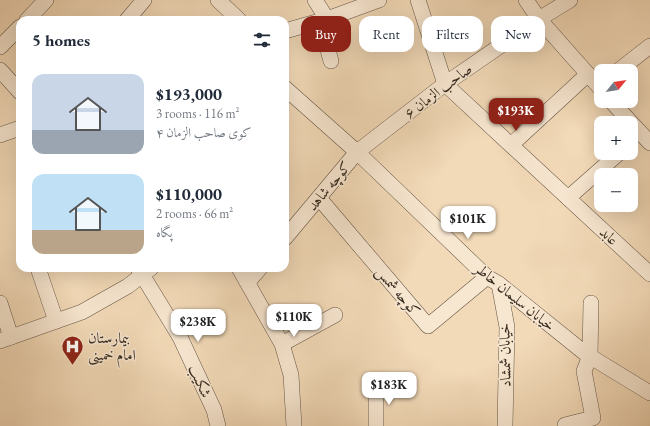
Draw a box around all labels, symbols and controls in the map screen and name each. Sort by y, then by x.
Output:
chip: Buy [301,16,351,52]
chip: Rent [359,16,414,52]
chip: Filters [422,16,483,52]
chip: New [491,16,545,52]
text: 5 homes [32,29,90,51]
icon: filters [251,29,273,51]
street label: صاحب الزمان ۶ [400,59,476,123]
north arrow [594,64,638,108]
map controls [594,64,638,212]
text: $193,000 [156,83,222,105]
icon: home [64,90,112,138]
pin: $193K [488,98,544,132]
text: $193K [498,102,534,119]
text: 3 rooms · 116 m² [156,105,240,122]
button: + [594,116,638,160]
text: کوی صاحب الزمان ۴ [156,124,251,141]
street label: کوچه شاهد [302,157,356,216]
button: − [594,168,638,212]
text: $110,000 [156,183,222,205]
icon: home [64,190,112,238]
text: 2 rooms · 66 m² [156,205,233,222]
pin: $101K [440,206,496,240]
text: $101K [450,210,486,227]
street label: عابد [596,222,623,249]
text: پگاه [156,224,173,241]
street label: خیابان سلیمان خاطر [469,257,559,336]
street label: کوچه شمس [370,262,425,321]
pin: $110K [266,304,322,338]
text: $110K [276,308,312,325]
pin: $238K [170,309,226,343]
text: $238K [180,313,216,330]
street label: خیابان شمشاد [494,323,515,387]
place label: بیمارستان امام خمینی [88,328,136,368]
hospital icon: بیمارستان امام خمینی [60,334,86,367]
street label: شکیب [184,361,216,401]
pin: $183K [361,372,417,406]
text: $183K [371,376,407,393]

